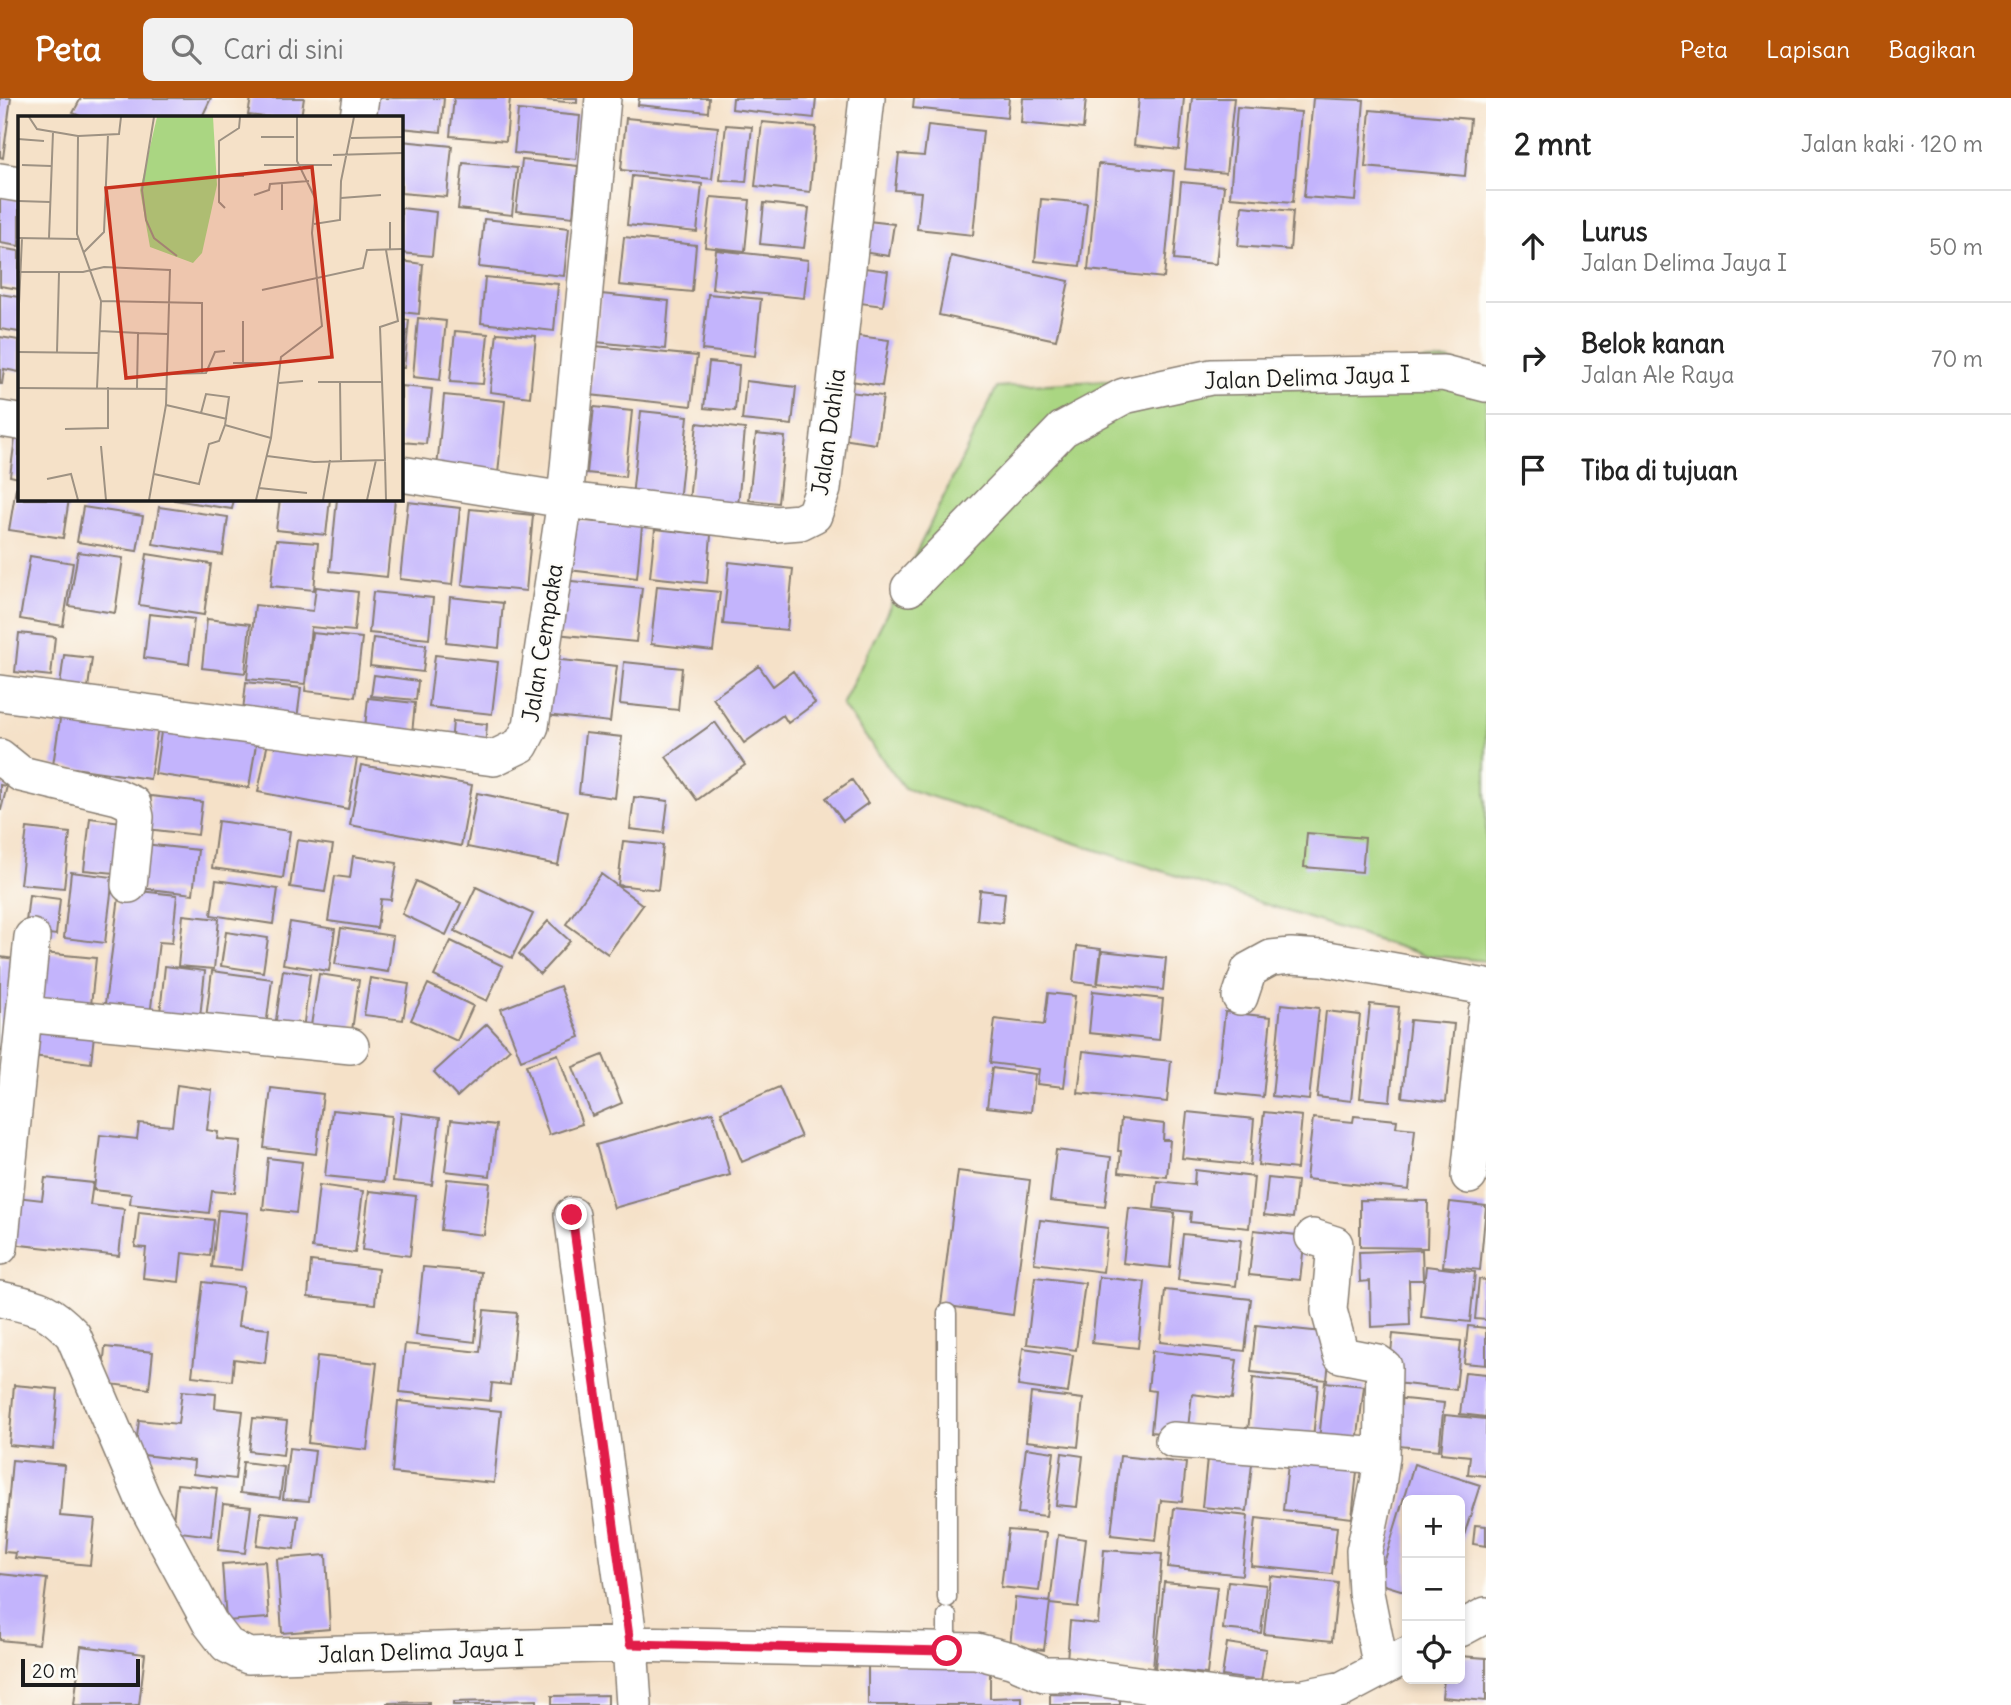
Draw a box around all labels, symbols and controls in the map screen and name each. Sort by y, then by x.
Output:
search box [143,18,633,81]
text: Peta [35,28,101,70]
icon: search [167,30,205,68]
text: Cari di sini [223,33,344,66]
text: Peta [1680,34,1728,64]
text: Lapisan [1766,34,1850,64]
text: Bagikan [1888,34,1976,64]
inset map [18,116,402,500]
text: 2 mnt [1514,125,1591,163]
text: Jalan kaki · 120 m [1801,129,1983,158]
text: Lurus [1581,215,1648,248]
icon: ahead [1514,227,1552,265]
text: 50 m [1929,232,1983,261]
text: Jalan Delima Jaya I [1581,248,1787,277]
text: Belok kanan [1581,327,1725,360]
icon: right [1514,339,1552,377]
text: 70 m [1931,344,1983,373]
street label: Jalan Delima Jaya I [1204,359,1410,395]
text: Jalan Ale Raya [1581,360,1734,389]
street label: Jalan Dahlia [805,367,851,497]
icon: arrive [1514,451,1552,489]
text: Tiba di tujuan [1581,454,1738,487]
street label: Jalan Cempaka [515,562,569,724]
route end [556,1199,587,1230]
map controls [1402,1495,1465,1684]
button: + [1402,1495,1465,1558]
button: − [1402,1558,1465,1621]
button: locate [1402,1621,1465,1684]
street label: Jalan Delima Jaya I [318,1633,524,1669]
route start [931,1635,962,1666]
scale bar [21,1656,140,1688]
text: 20 m [32,1659,76,1683]

